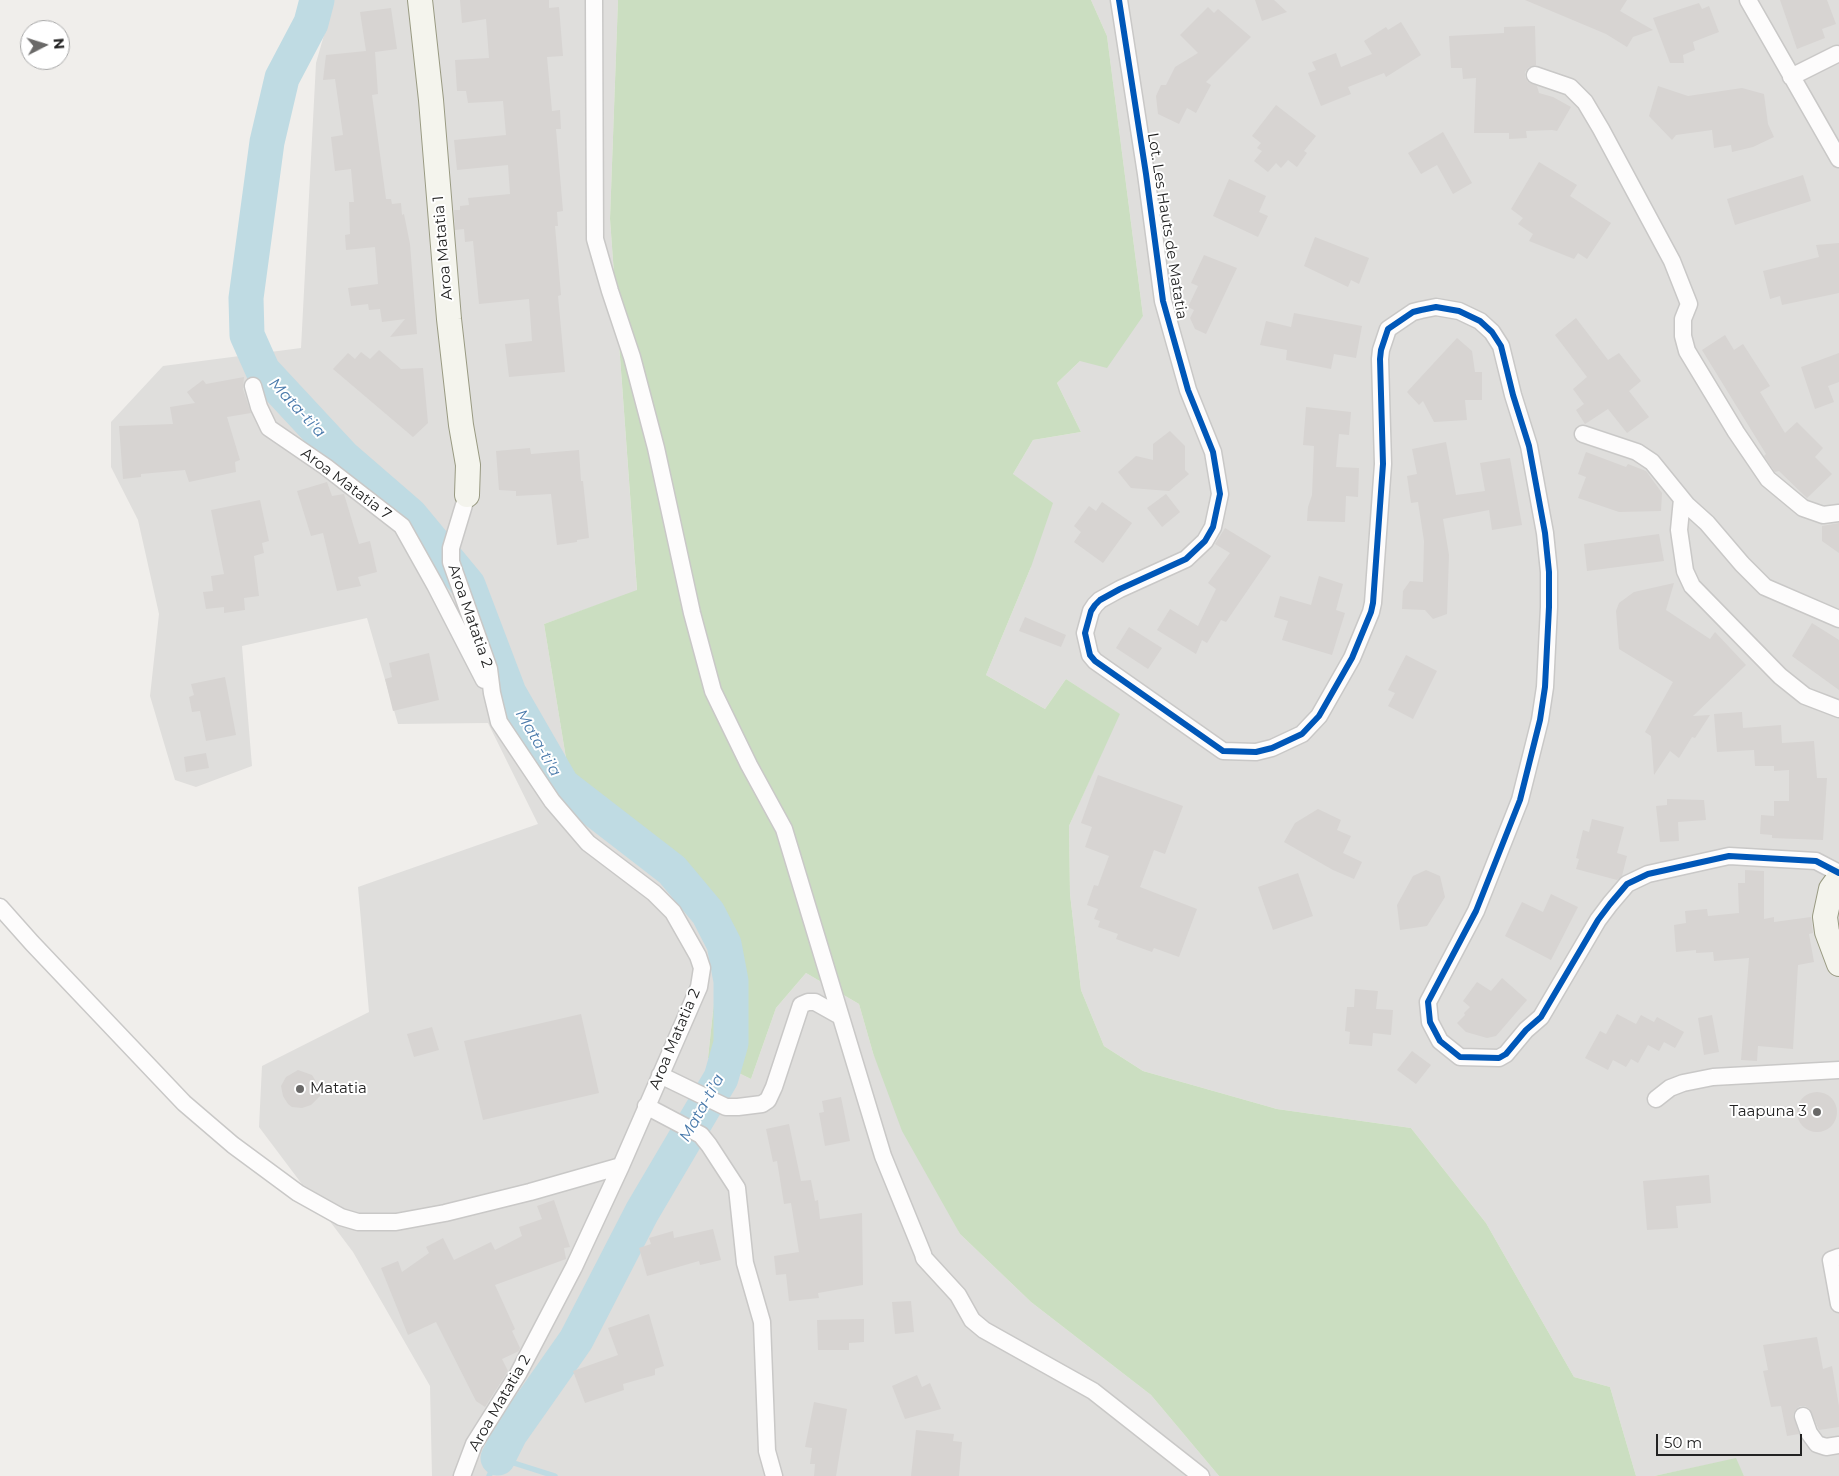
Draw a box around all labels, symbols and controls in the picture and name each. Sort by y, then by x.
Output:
north arrow [20,20,70,70]
text: N [49,37,68,50]
street label: Lot. Les Hauts de Matatia [1143,131,1191,321]
street label: Aroa Matatia 1 [429,195,457,301]
water label: Mata-ti'a [265,374,329,442]
street label: Aroa Matatia 7 [297,444,395,524]
street label: Aroa Matatia 2 [444,562,496,670]
water label: Mata-ti'a [511,706,565,780]
street label: Aroa Matatia 2 [646,986,704,1092]
water label: Mata-ti'a [676,1071,728,1145]
place label: Matatia [310,1080,367,1098]
marker: Matatia [294,1083,306,1095]
place label: Taapuna 3 [1729,1103,1807,1121]
marker: Taapuna 3 [1811,1106,1823,1118]
street label: Aroa Matatia 2 [465,1352,535,1454]
scale bar [1659,1424,1805,1456]
text: 50 m [1664,1433,1702,1452]

